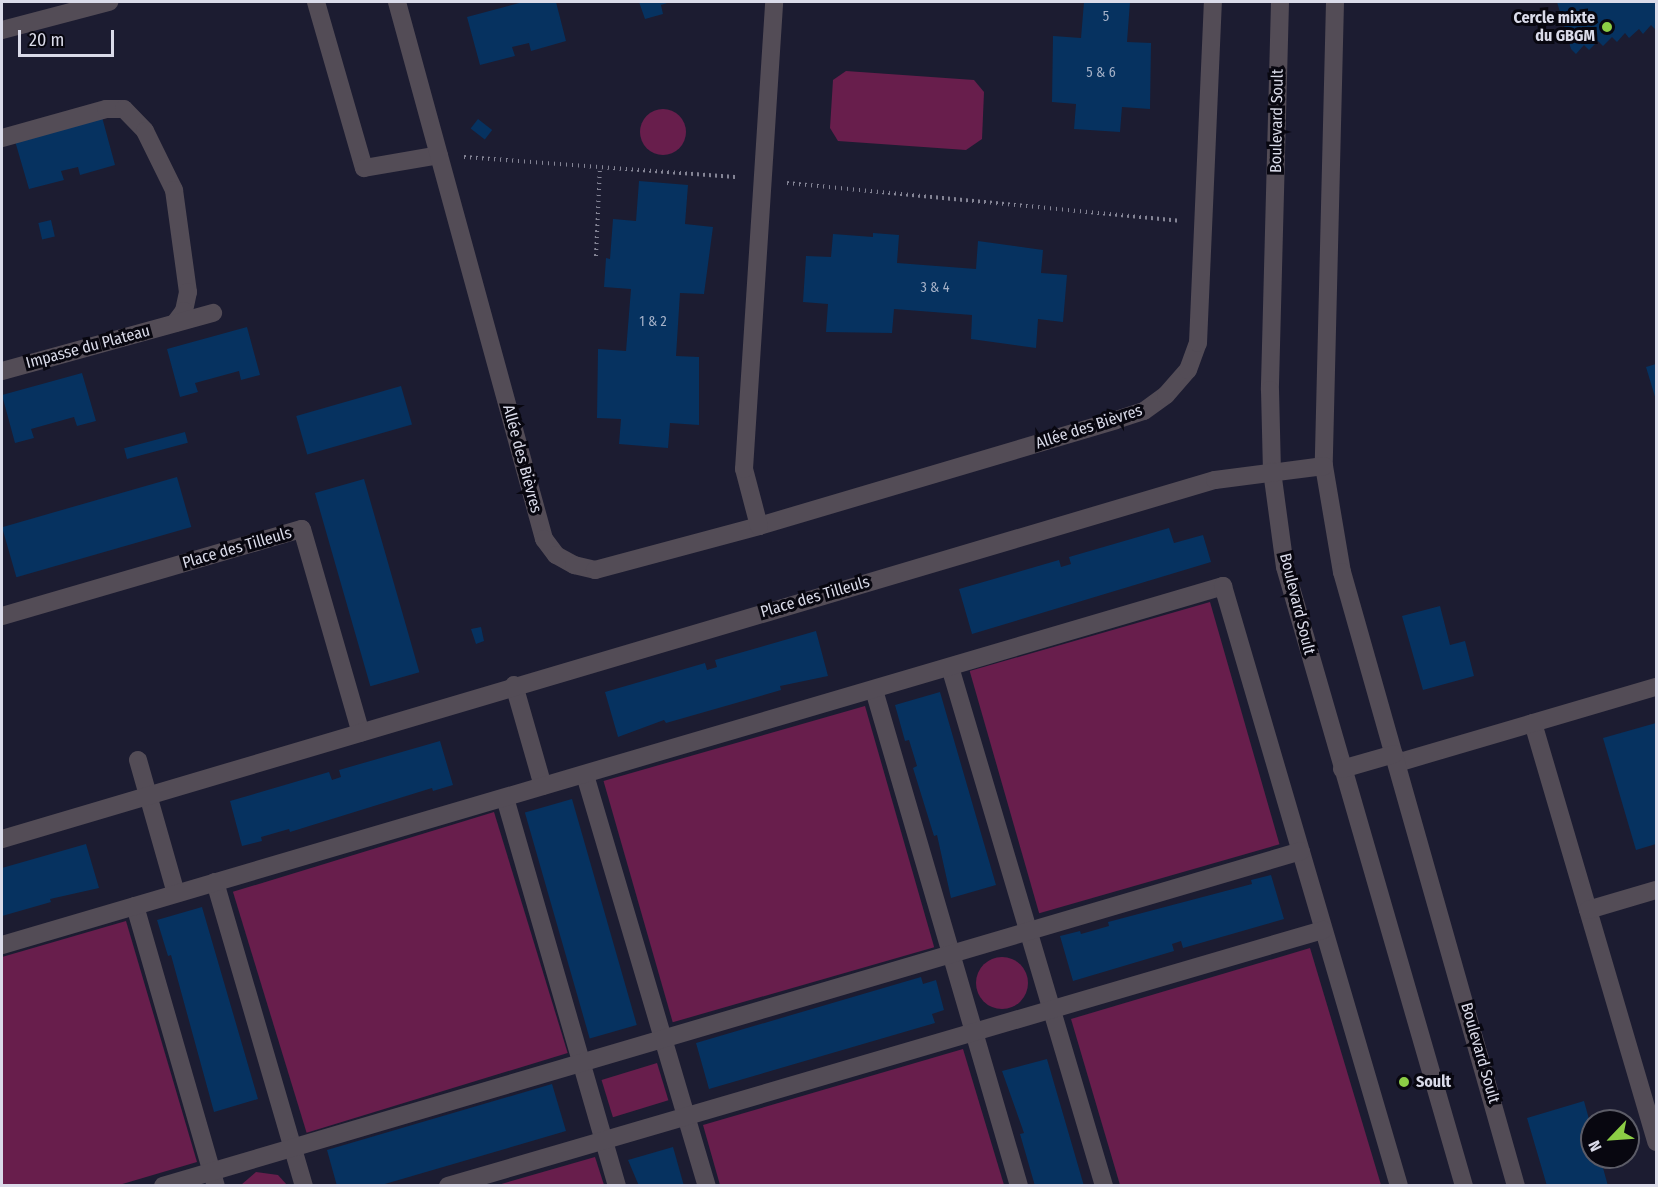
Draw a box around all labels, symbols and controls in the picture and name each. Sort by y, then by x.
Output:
place label: Cercle mixte du GBGM [1513,8,1595,46]
house number: 5 [1103,9,1109,25]
scale bar [21,18,117,56]
marker: Cercle mixte du GBGM [1600,20,1614,34]
text: 20 m [29,29,64,51]
house number: 5 & 6 [1086,65,1116,81]
street label: Boulevard Soult [1266,69,1288,173]
house number: 3 & 4 [921,280,949,296]
house number: 1 & 2 [639,314,667,330]
street label: Impasse du Plateau [24,321,152,373]
street label: Allée des Bièvres [1033,401,1145,453]
street label: Allée des Bièvres [498,403,546,515]
street label: Place des Tilleuls [180,523,294,573]
street label: Boulevard Soult [1275,551,1319,657]
street label: Place des Tilleuls [758,572,872,622]
street label: Boulevard Soult [1456,1000,1504,1106]
place label: Soult [1416,1072,1451,1092]
marker: Soult [1397,1075,1411,1089]
north arrow [1580,1109,1640,1169]
text: N [1584,1138,1606,1154]

